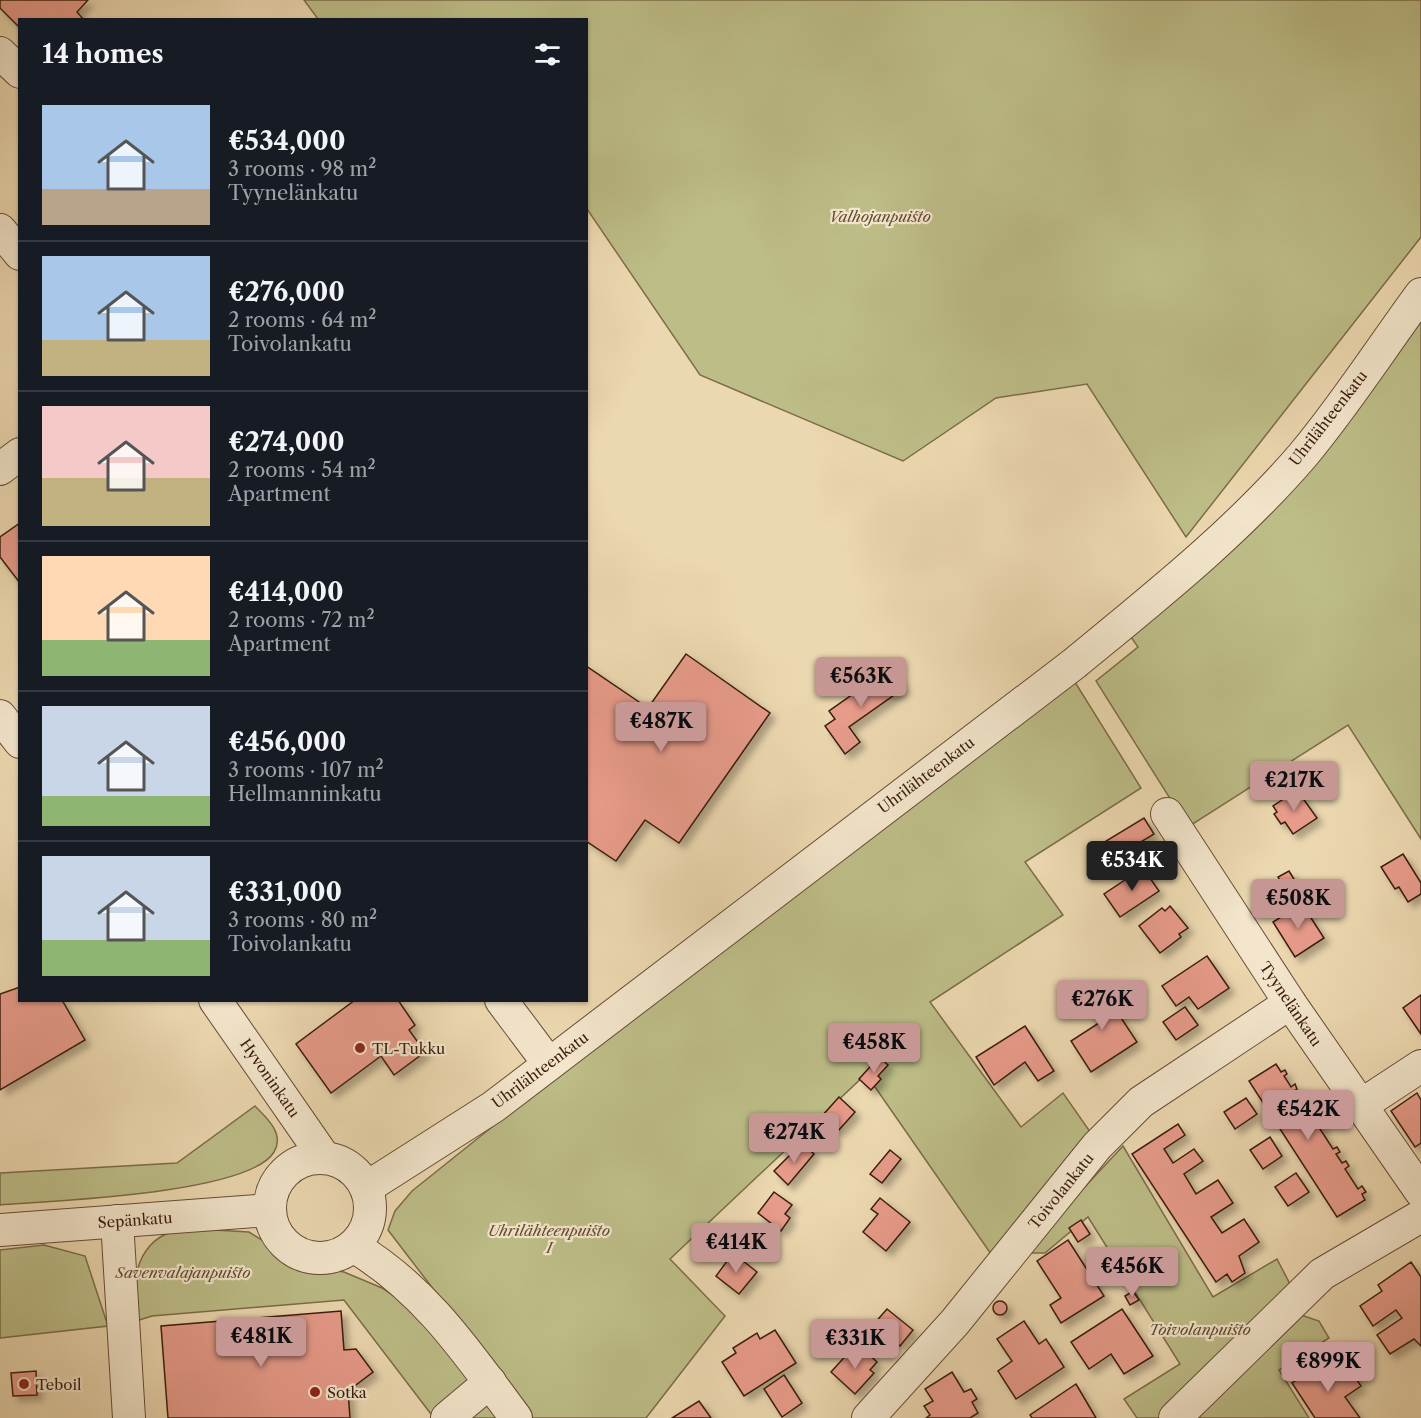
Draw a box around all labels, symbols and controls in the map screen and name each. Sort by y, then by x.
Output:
text: 14 homes [42,38,164,70]
icon: filters [531,38,564,71]
text: €534,000 [228,125,346,157]
icon: home [90,129,162,201]
text: 3 rooms · 98 m² [228,157,376,181]
text: Tyynelänkatu [228,181,358,205]
park label: Valhojanpuisto [829,207,931,226]
text: €276,000 [228,276,345,308]
icon: home [90,280,162,352]
text: 2 rooms · 64 m² [228,308,377,332]
text: Toivolankatu [228,332,352,356]
street label: Uhrilähteenkatu [1285,366,1371,470]
text: €274,000 [228,426,345,458]
icon: home [90,430,162,502]
text: 2 rooms · 54 m² [228,458,376,482]
text: Apartment [228,482,331,506]
text: €414,000 [228,576,344,608]
icon: home [90,580,162,652]
text: 2 rooms · 72 m² [228,608,375,632]
text: Apartment [228,632,331,656]
pin: €563K [819,657,903,708]
text: €563K [830,664,892,688]
pin: €487K [619,702,703,753]
text: €487K [629,709,693,733]
text: €456,000 [228,726,346,758]
icon: home [90,730,162,802]
street label: Uhrilähteenkatu [874,733,978,817]
text: 3 rooms · 107 m² [228,758,384,782]
pin: €217K [1252,761,1336,812]
text: €217K [1264,768,1324,792]
text: Hellmanninkatu [228,782,382,806]
pin: €534K [1090,841,1174,892]
text: €534K [1101,848,1163,872]
text: €331,000 [228,876,342,908]
pin: €508K [1256,879,1340,930]
icon: home [90,880,162,952]
text: €508K [1266,886,1330,910]
text: 3 rooms · 80 m² [228,908,377,932]
text: Toivolankatu [228,932,352,956]
street label: Tyynelänkatu [1256,958,1326,1050]
pin: €276K [1060,980,1144,1031]
text: €276K [1071,987,1133,1011]
pin: €458K [832,1023,916,1074]
street label: Uhrilähteenkatu [488,1028,592,1112]
text: €458K [842,1030,906,1054]
street label: Hyvoninkatu [236,1035,304,1121]
place label: TL-Tukku [372,1039,445,1058]
marker: TL-Tukku [353,1041,367,1055]
pin: €542K [1266,1090,1350,1141]
text: €542K [1276,1097,1340,1121]
pin: €274K [752,1113,836,1164]
text: €274K [763,1120,825,1144]
street label: Toivolankatu [1024,1149,1098,1233]
street label: Sepänkatu [97,1208,173,1232]
park label: Uhrilähteenpuisto I [488,1221,610,1257]
pin: €414K [694,1223,778,1274]
text: €414K [705,1230,767,1254]
pin: €456K [1090,1247,1174,1298]
text: €456K [1100,1254,1164,1278]
park label: Savenvalajanpuisto [114,1263,251,1282]
pin: €481K [219,1317,303,1368]
pin: €331K [813,1319,897,1370]
park label: Toivolanpuisto [1149,1320,1251,1339]
text: €481K [230,1324,292,1348]
text: €331K [825,1326,885,1350]
pin: €899K [1286,1342,1370,1393]
text: €899K [1296,1349,1360,1373]
place label: Teboil [36,1375,82,1394]
marker: Teboil [17,1377,31,1391]
place label: Sotka [327,1383,367,1402]
marker: Sotka [308,1385,322,1399]

